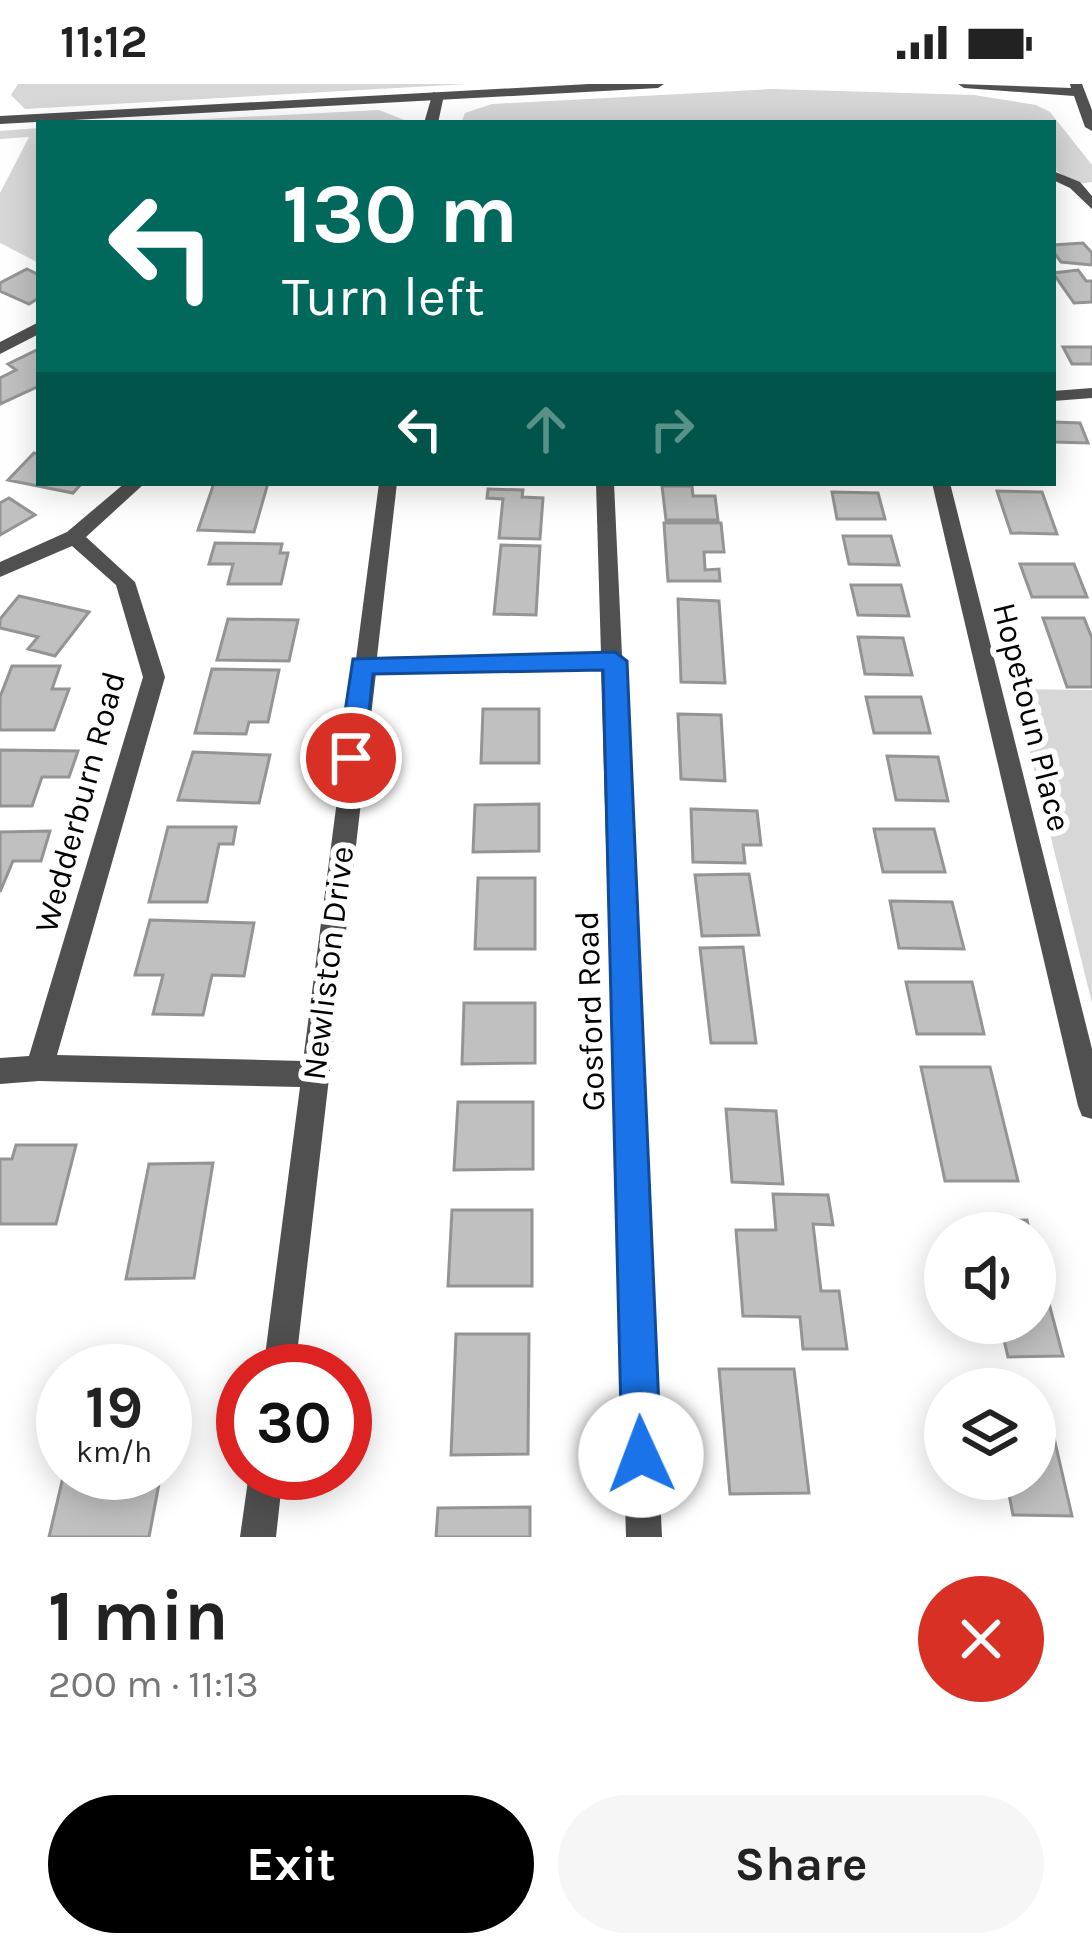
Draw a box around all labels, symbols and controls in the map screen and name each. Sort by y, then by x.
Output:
text: 11:12 [60,16,147,68]
text: 130 m [282,165,518,263]
icon: left [84,168,240,324]
text: Turn left [282,265,485,329]
icon: left [387,396,453,462]
icon: ahead [513,396,579,462]
icon: right [639,396,705,462]
street label: Hopetoun Place [985,599,1079,835]
street label: Wedderburn Road [27,667,133,937]
pin [300,707,402,809]
icon: arrive [318,725,384,791]
street label: Newliston Drive [295,844,361,1082]
street label: Gosford Road [568,910,612,1112]
map controls [924,1212,1056,1500]
button: sound [924,1212,1056,1344]
speed limit sign: 30 [216,1344,372,1500]
button: layers [924,1368,1056,1500]
text: 19 [85,1372,143,1442]
position arrow [578,1392,704,1518]
text: km/h [76,1434,152,1470]
text: 1 min [48,1574,229,1658]
button: close [918,1576,1044,1702]
text: 200 m · 11:13 [48,1661,259,1707]
button: Exit [48,1795,534,1933]
button: Share [558,1795,1044,1933]

